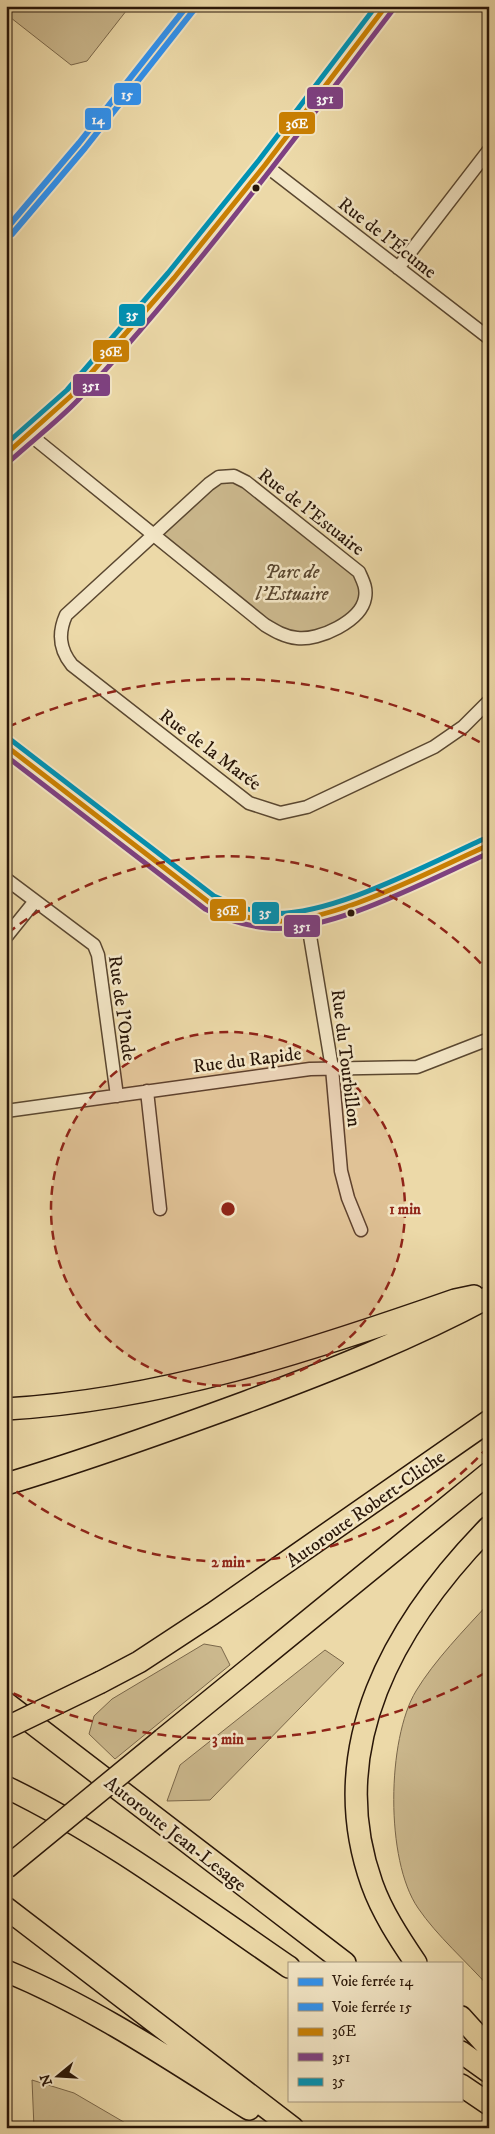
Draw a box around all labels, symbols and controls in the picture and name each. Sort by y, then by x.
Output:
line badge: 15 [113,82,142,106]
text: 15 [121,86,133,104]
line badge: 351 [306,86,344,110]
text: 351 [316,90,334,108]
line badge: 14 [84,107,112,131]
text: 14 [91,111,106,129]
line badge: 36E [278,111,316,135]
text: 36E [286,115,308,133]
unlabelled marker [251,183,261,193]
street label: Rue de l'Écume [333,192,442,284]
line badge: 35 [118,303,146,327]
text: 35 [126,306,138,324]
line badge: 36E [92,339,130,363]
text: 36E [100,343,122,361]
line badge: 351 [72,373,111,397]
text: 351 [82,377,100,395]
street label: Rue de l'Estuaire [253,463,369,561]
park label: Parc de l'Estuaire [255,561,329,606]
street label: Rue de la Marée [155,705,266,796]
line badge: 36E [209,898,247,922]
line badge: 35 [251,901,280,925]
text: 36E [217,902,239,920]
text: 35 [259,904,271,922]
unlabelled marker [346,908,356,918]
line badge: 351 [283,914,321,938]
text: 351 [293,918,311,936]
street label: Rue de l'Onde [103,954,140,1063]
street label: Rue du Tourbillon [326,988,365,1128]
street label: Rue du Rapide [192,1042,303,1079]
centre of rings [219,1200,237,1218]
text: 1 min [389,1200,421,1219]
street label: Autoroute Robert-Cliche [282,1446,450,1573]
text: 2 min [211,1553,245,1572]
text: 3 min [212,1730,244,1749]
street label: Autoroute Jean-Lesage [99,1772,251,1897]
legend [288,1962,462,2102]
text: Voie ferrée 14 [331,1972,414,1991]
text: Voie ferrée 15 [331,1998,412,2017]
text: 36E [332,2022,356,2041]
text: 351 [332,2048,351,2067]
north arrow [32,2052,82,2102]
text: N [36,2071,57,2088]
text: 35 [332,2072,346,2091]

